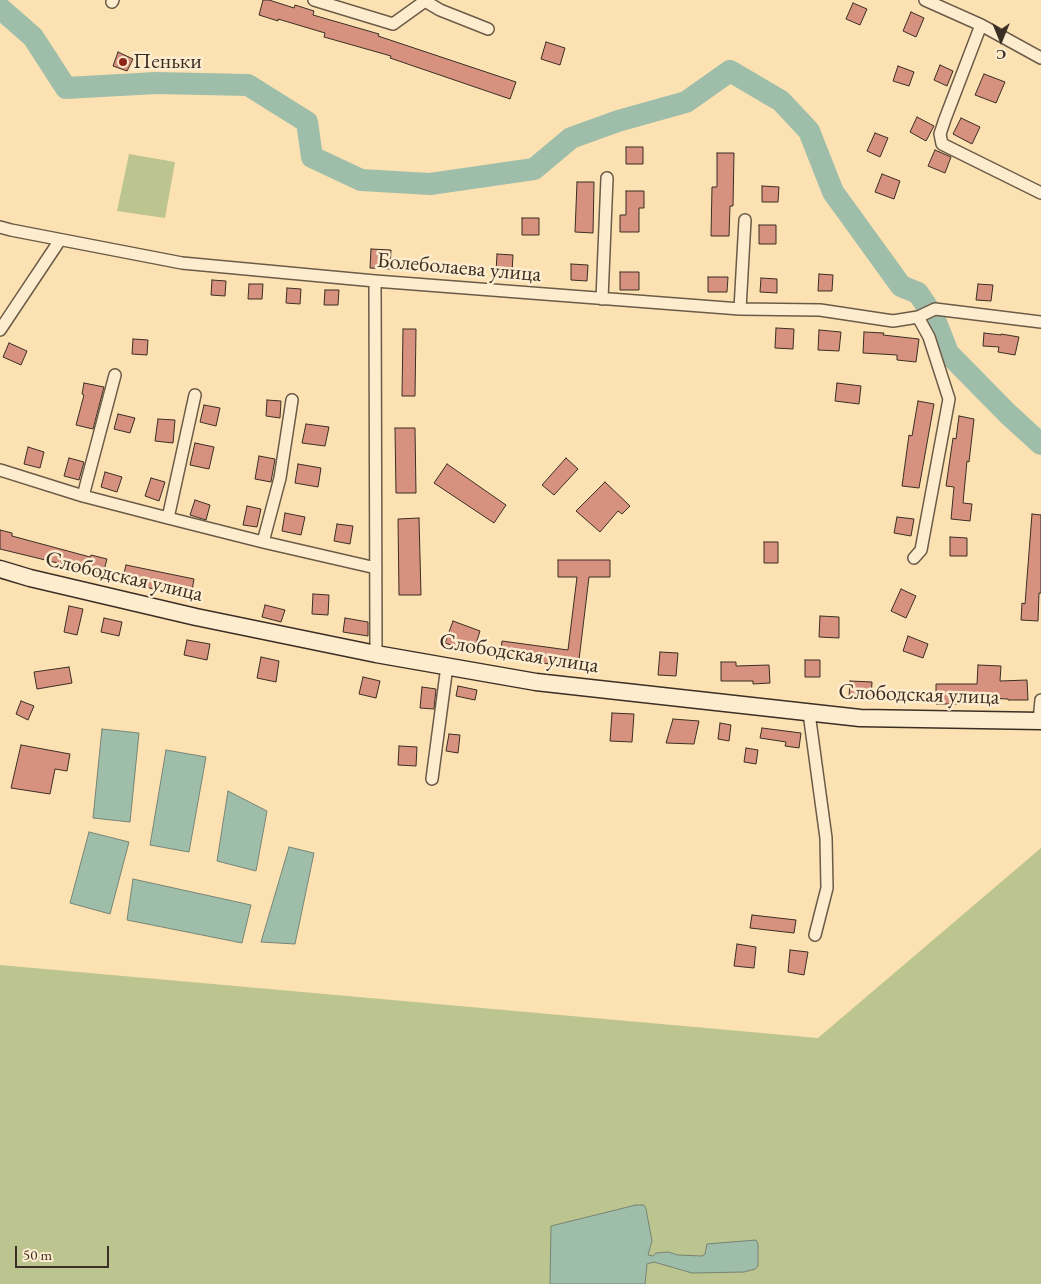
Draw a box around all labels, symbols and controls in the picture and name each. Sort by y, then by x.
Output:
north arrow [976,15,1026,65]
text: С [996,46,1006,64]
place label: Пеньки [133,49,202,75]
marker: Пеньки [117,56,129,68]
street label: Болеболаева улица [376,248,542,288]
street label: Слободская улица [43,546,205,608]
street label: Слободская улица [437,628,601,680]
street label: Слободская улица [838,679,1000,711]
scale bar [18,1236,111,1268]
text: 50 m [23,1245,52,1264]

